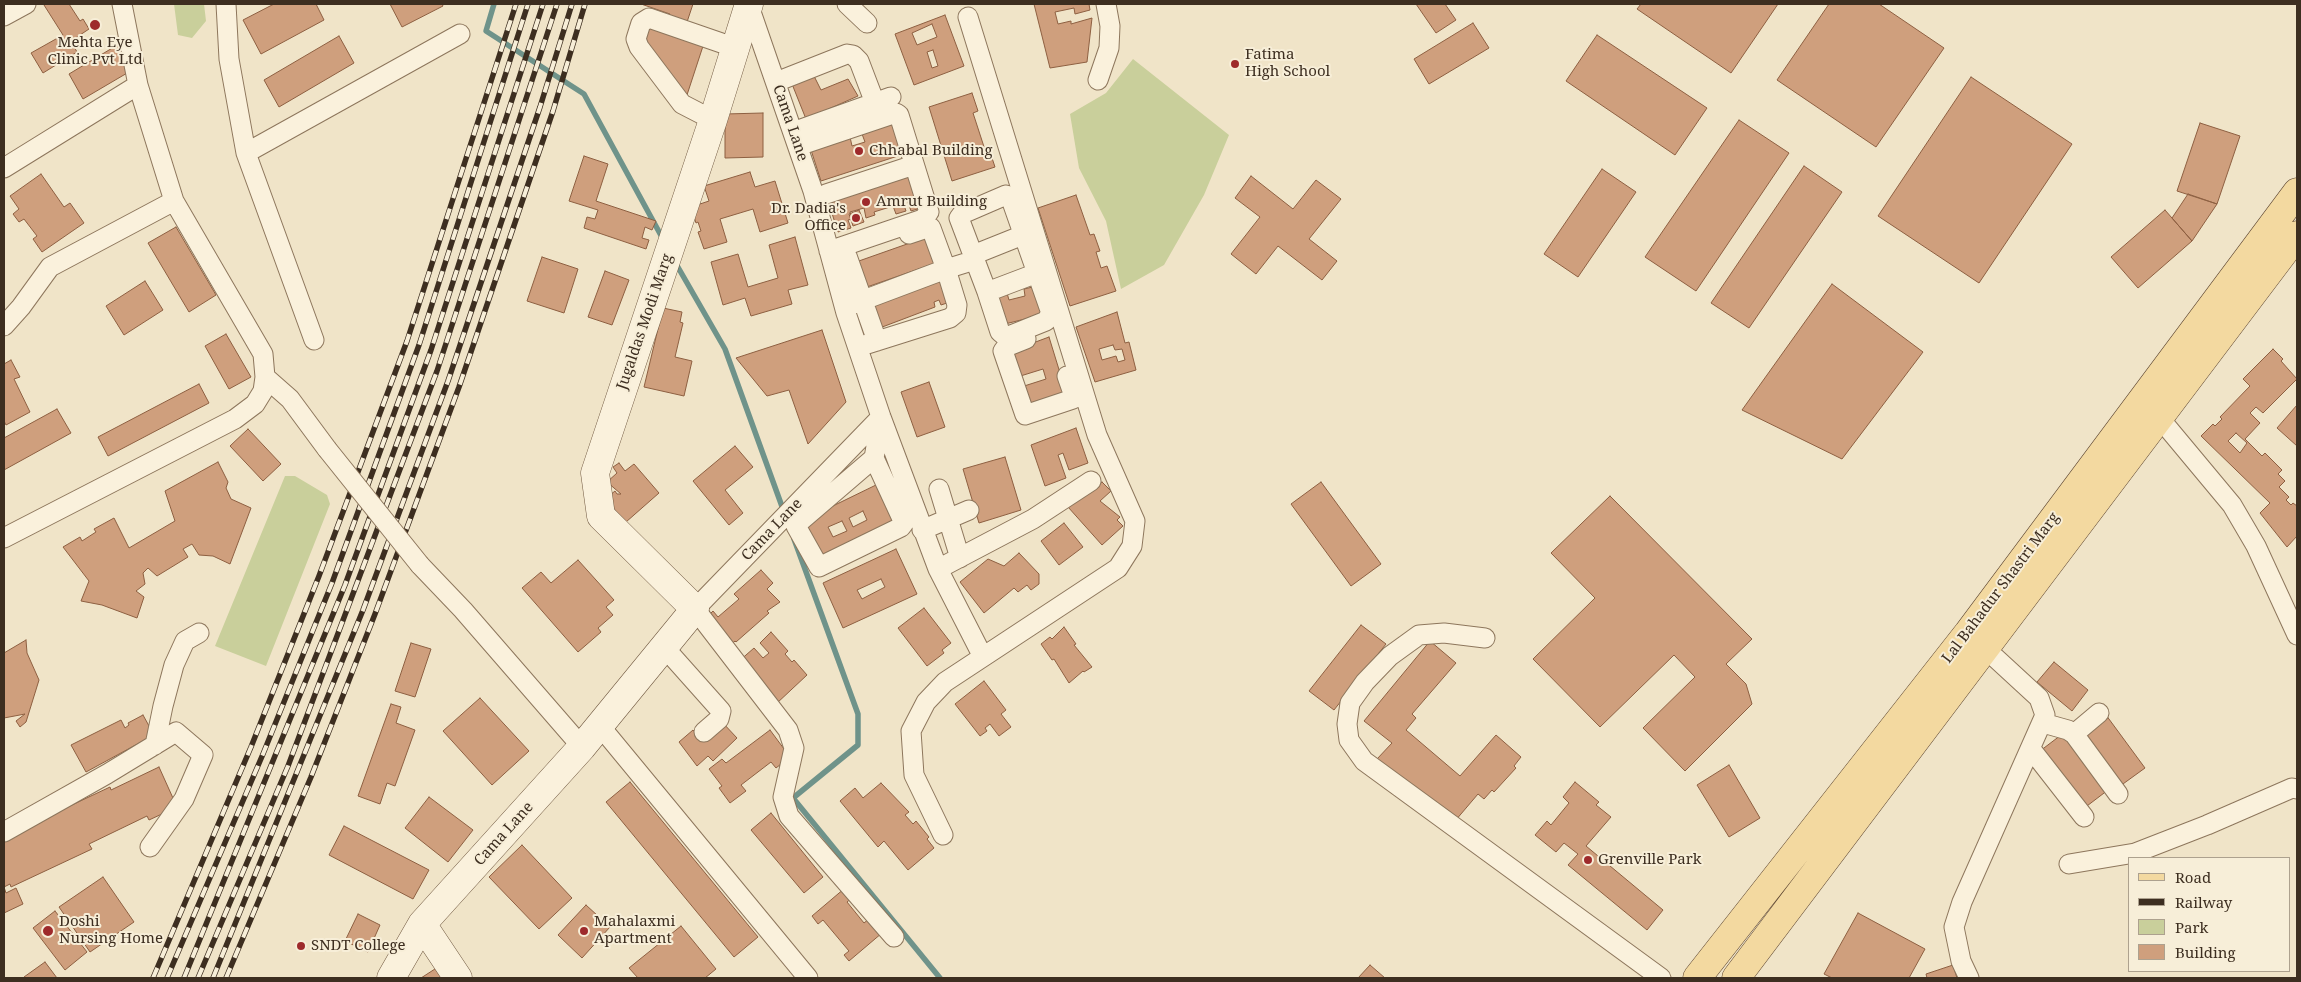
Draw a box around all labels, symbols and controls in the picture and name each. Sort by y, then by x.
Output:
marker: Mehta Eye Clinic Pvt Ltd [88,18,102,32]
place label: Mehta Eye Clinic Pvt Ltd [47,34,143,69]
place label: Fatima High School [1245,46,1330,81]
marker: Fatima High School [1229,58,1241,70]
street label: Cama Lane [769,82,811,164]
place label: Chhabal Building [869,142,992,160]
marker: Chhabal Building [853,145,865,157]
place label: Amrut Building [876,193,987,211]
marker: Amrut Building [860,196,872,208]
place label: Dr. Dadia's Office [771,200,846,235]
marker: Dr. Dadia's Office [850,212,862,224]
street label: Jugaldas Modi Marg [613,252,677,392]
street label: Cama Lane [738,495,806,565]
street label: Lal Bahadur Shastri Marg [1938,509,2064,667]
street label: Cama Lane [471,798,537,870]
place label: Grenville Park [1598,851,1702,869]
marker: Grenville Park [1582,854,1594,866]
legend [2128,857,2291,972]
text: Road [2175,867,2211,887]
text: Railway [2175,892,2232,912]
place label: Doshi Nursing Home [59,913,163,948]
place label: Mahalaxmi Apartment [594,913,675,948]
text: Park [2175,917,2208,937]
marker: Doshi Nursing Home [41,924,55,938]
marker: Mahalaxmi Apartment [578,925,590,937]
place label: SNDT College [311,937,406,955]
marker: SNDT College [295,940,307,952]
text: Building [2175,942,2236,962]

